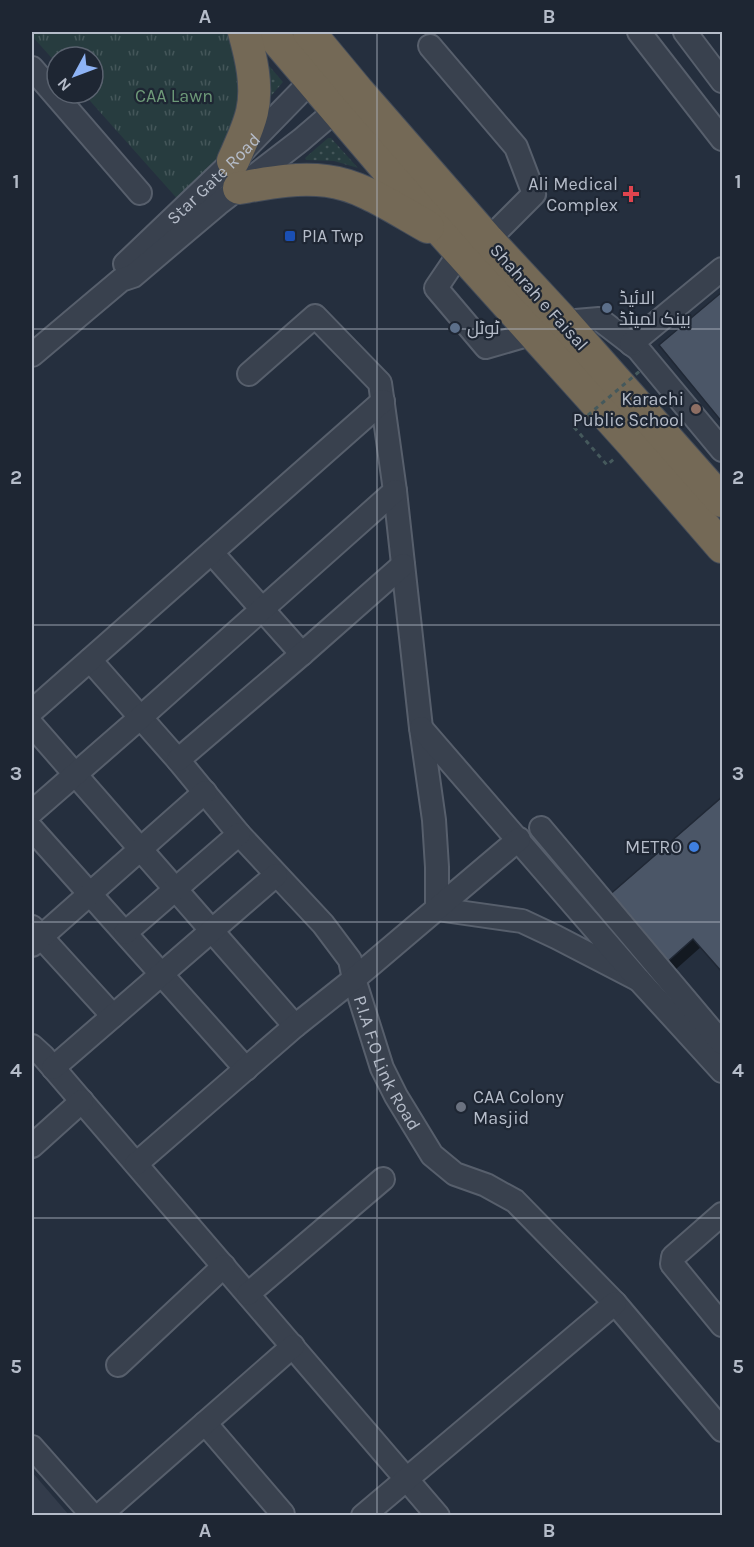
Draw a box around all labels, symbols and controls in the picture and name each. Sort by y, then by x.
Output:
text: A [199,5,212,28]
text: B [543,5,555,28]
north arrow [45,45,105,105]
text: N [53,74,75,95]
park label: CAA Lawn [135,85,213,107]
street label: Star Gate Road [162,129,265,229]
text: 1 [12,170,20,193]
text: 1 [734,170,742,193]
place label: Ali Medical Complex [528,173,618,216]
marker: Ali Medical Complex [622,185,640,203]
place label: PIA Twp [302,225,364,247]
marker: PIA Twp [283,229,297,243]
street label: Shahrah e Faisal [485,239,593,355]
place label: الائیڈ بینک لمیٹڈ [619,287,691,330]
marker: الائیڈ بینک لمیٹڈ [600,301,614,315]
place label: ٹوٹل [467,317,500,339]
marker: ٹوٹل [448,321,462,335]
place label: Karachi Public School [573,388,684,431]
marker: Karachi Public School [689,402,703,416]
text: 2 [10,466,22,489]
text: 2 [732,466,744,489]
text: 3 [10,762,22,785]
text: 3 [732,762,744,785]
place label: METRO [625,836,682,858]
marker: METRO [687,840,701,854]
street label: P.I.A F.O Link Road [349,993,425,1134]
text: 4 [10,1059,22,1082]
text: 4 [732,1059,744,1082]
place label: CAA Colony Masjid [473,1086,565,1129]
marker: CAA Colony Masjid [454,1100,468,1114]
text: 5 [10,1355,22,1378]
text: 5 [732,1355,744,1378]
text: A [199,1519,212,1542]
text: B [543,1519,555,1542]

